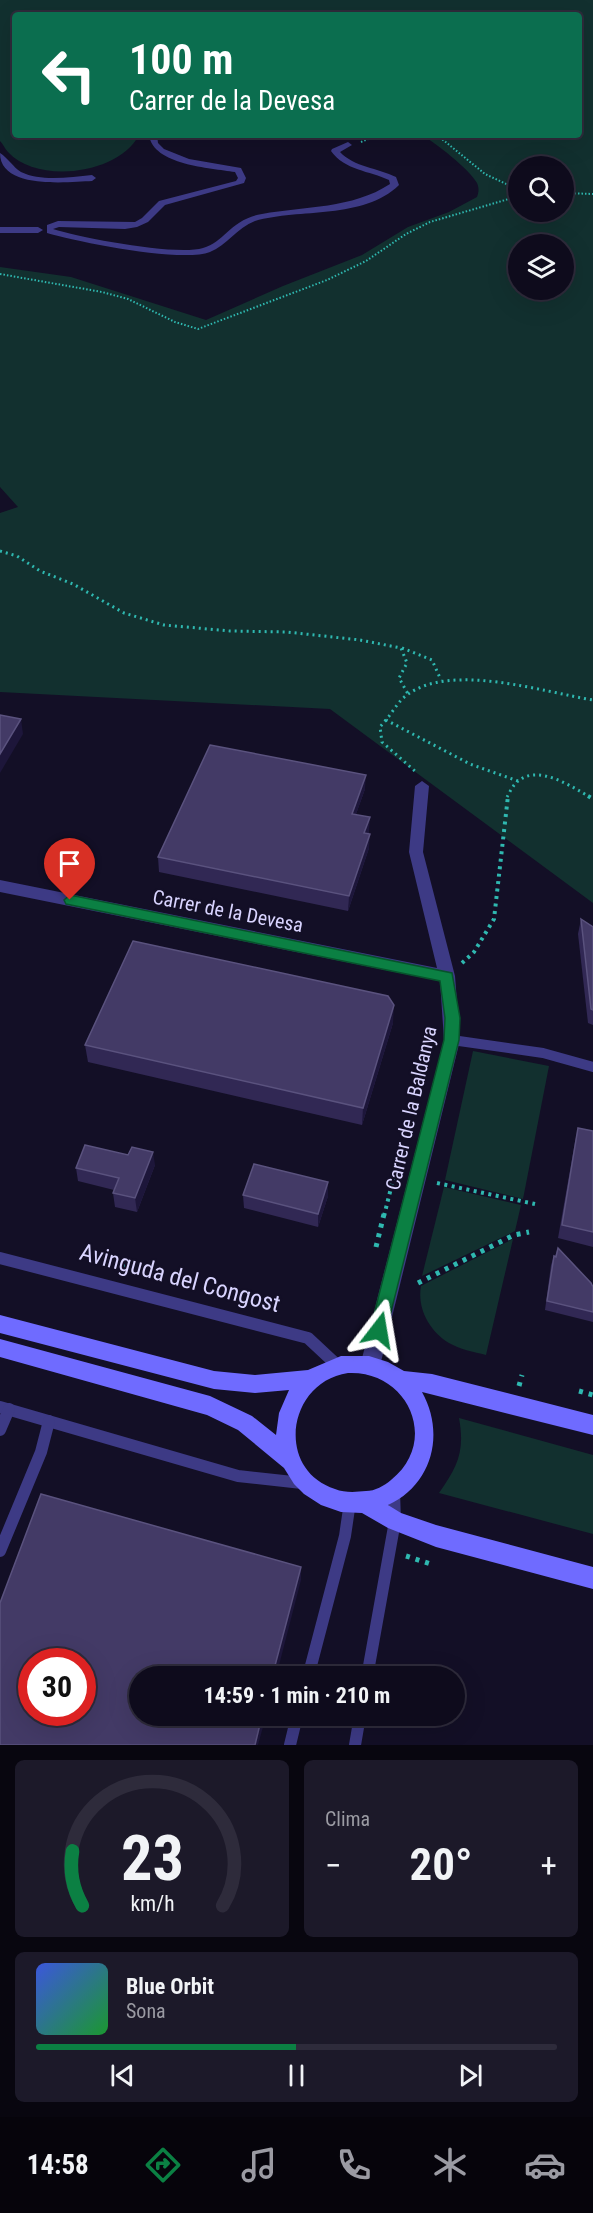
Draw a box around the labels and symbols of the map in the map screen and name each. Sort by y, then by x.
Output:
pin [44,838,95,900]
street label: Carrer de la Devesa [151,885,305,937]
street label: Carrer de la Baldanya [380,1024,442,1192]
street label: Avinguda del Congost [77,1238,283,1318]
position arrow [347,1298,411,1362]
speed limit sign: 30 [18,1648,96,1726]

